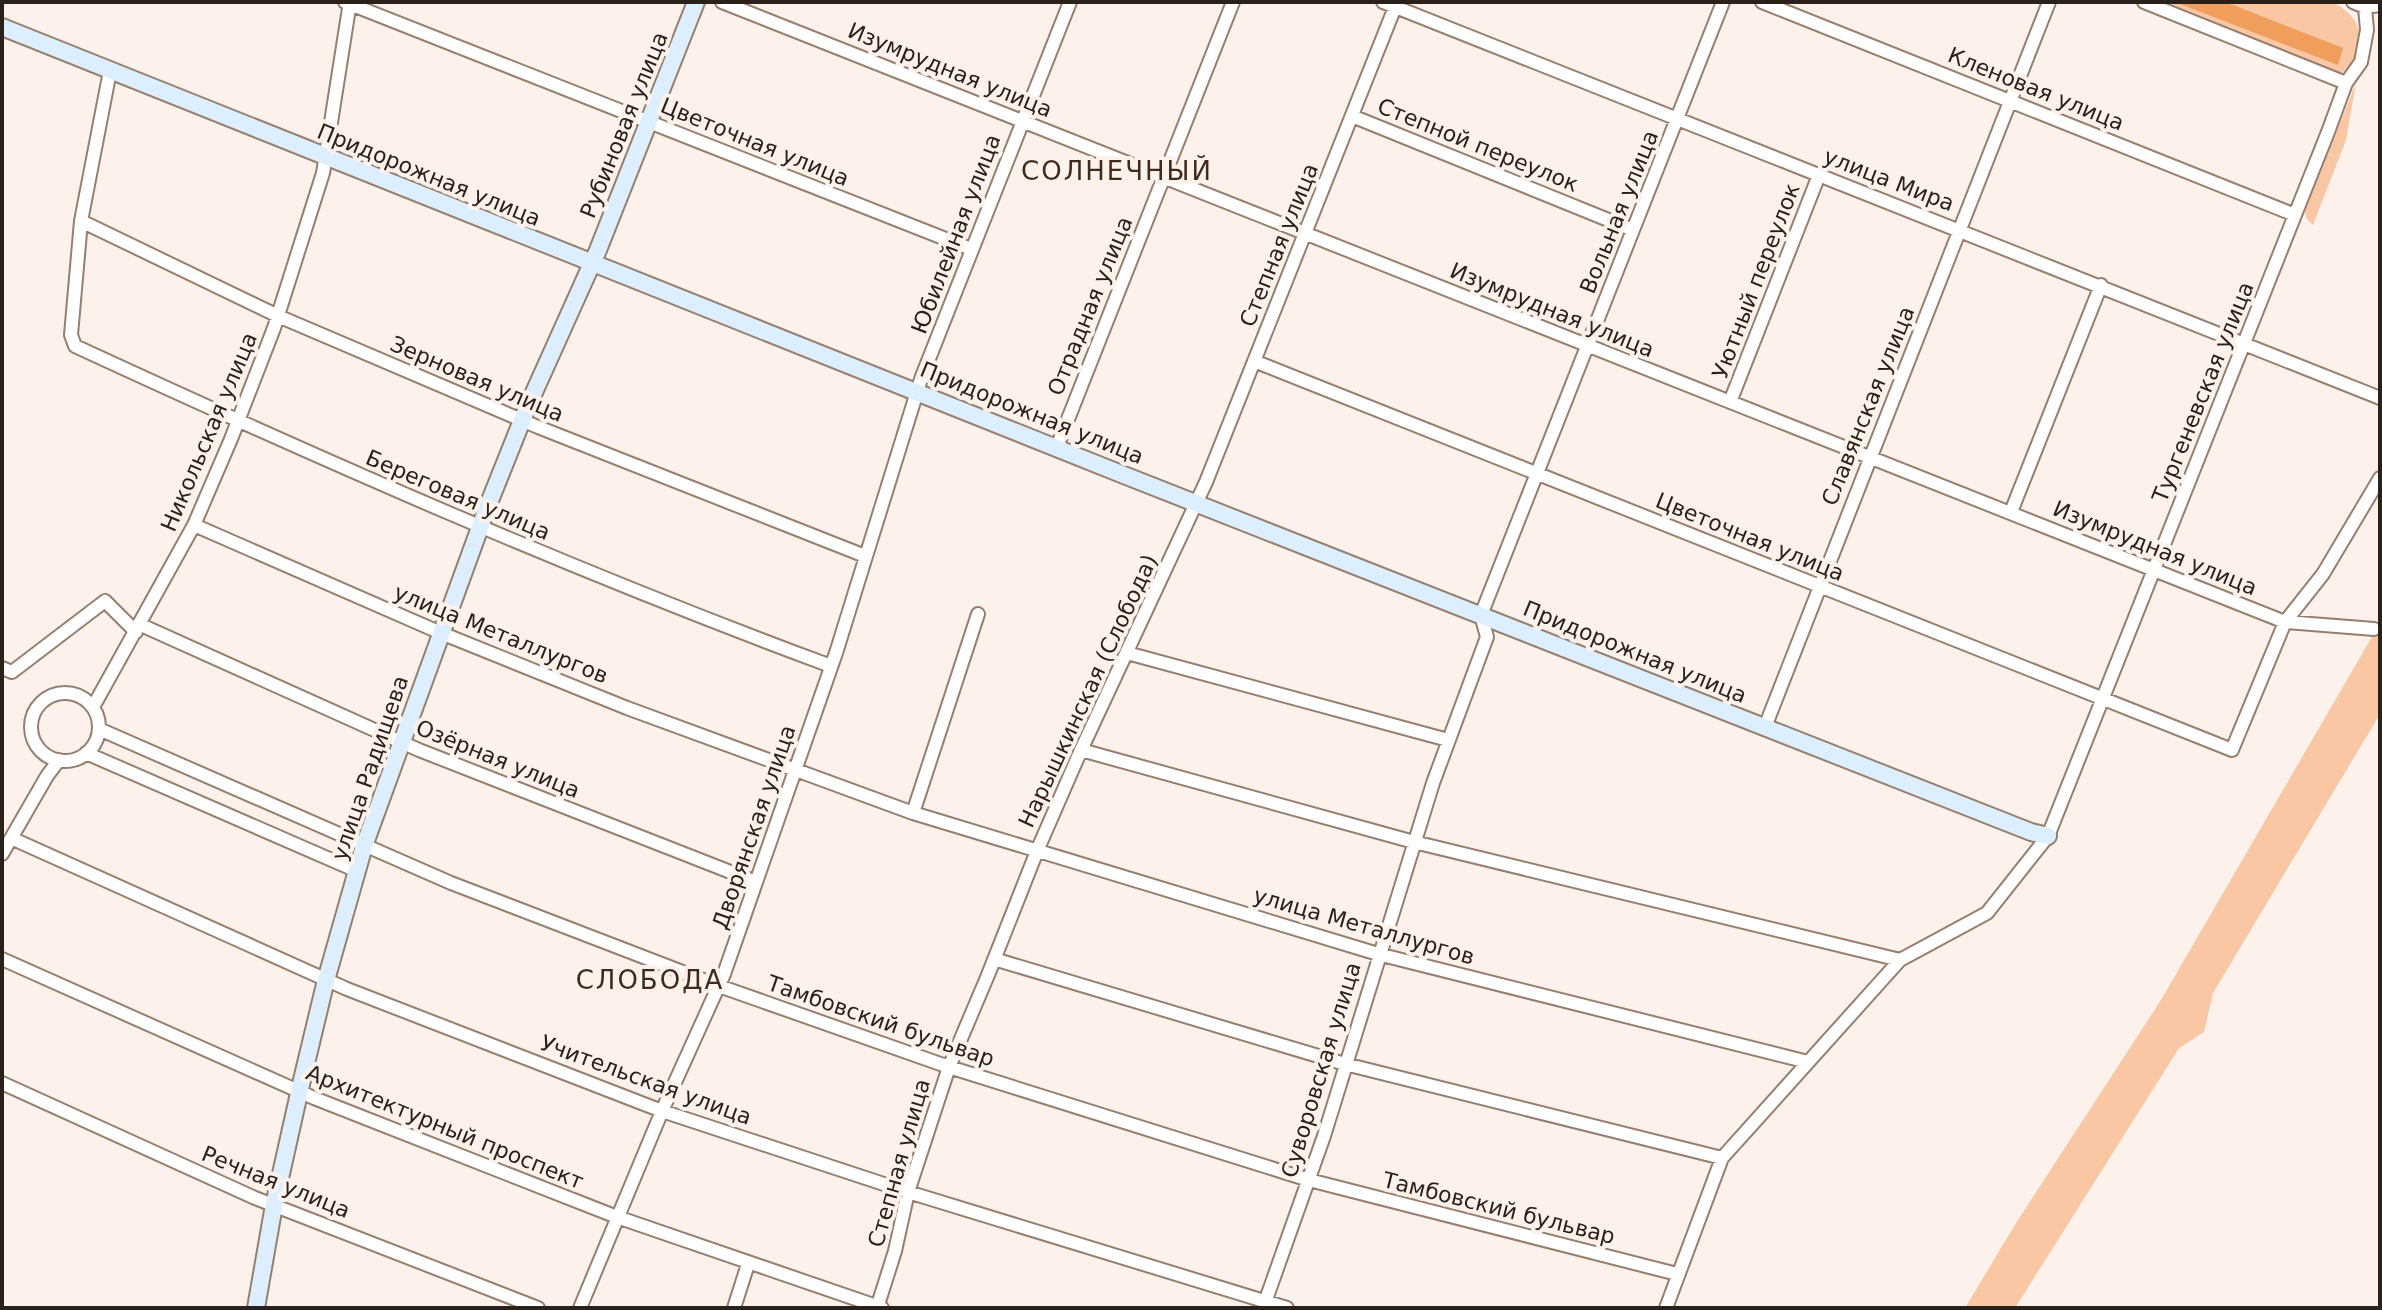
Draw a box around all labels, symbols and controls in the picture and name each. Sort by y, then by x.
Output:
street label: Изумрудная улица [844,18,1056,122]
street label: Рубиновая улица [575,28,673,222]
street label: Кленовая улица [1944,42,2128,136]
street label: Цветочная улица [657,93,853,191]
street label: Степной переулок [1374,93,1582,197]
street label: Придорожная улица [314,119,544,231]
street label: Вольная улица [1575,127,1663,297]
street label: Юбилейная улица [906,131,1006,337]
street label: улица Мира [1820,144,1958,216]
district label: СОЛНЕЧНЫЙ [1021,155,1213,186]
street label: Степная улица [1235,160,1323,330]
street label: Уютный переулок [1707,180,1805,382]
street label: Отрадная улица [1043,213,1137,399]
street label: Изумрудная улица [1446,258,1658,362]
street label: Тургеневская улица [2147,278,2259,507]
street label: Славянская улица [1817,303,1919,509]
street label: Никольская улица [156,329,262,535]
street label: Зерновая улица [387,331,567,427]
street label: Придорожная улица [917,357,1147,469]
street label: Береговая улица [362,445,554,545]
street label: Цветочная улица [1652,488,1848,586]
street label: Изумрудная улица [2049,496,2261,600]
street label: Нарышкинская (Слобода) [1014,551,1162,831]
street label: улица Металлургов [390,580,612,688]
street label: Придорожная улица [1520,596,1750,708]
street label: улица Радищева [327,672,413,864]
street label: Озёрная улица [412,715,584,803]
street label: Дворянская улица [707,722,801,932]
street label: улица Металлургов [1251,882,1477,970]
street label: Суворовская улица [1276,959,1366,1181]
district label: СЛОБОДА [576,965,724,995]
street label: Тамбовский бульвар [763,970,998,1072]
street label: Учительская улица [537,1030,755,1130]
street label: Архитектурный проспект [303,1060,587,1194]
street label: Степная улица [863,1076,935,1250]
street label: Речная улица [198,1141,354,1223]
street label: Тамбовский бульвар [1379,1167,1618,1249]

